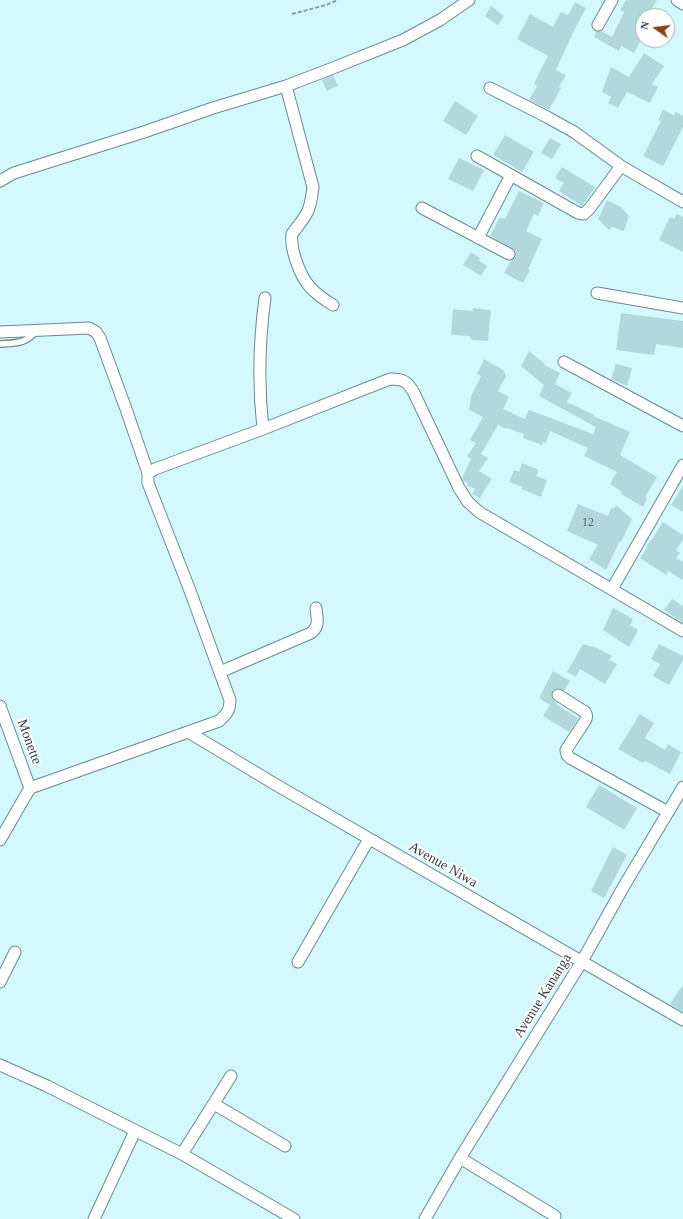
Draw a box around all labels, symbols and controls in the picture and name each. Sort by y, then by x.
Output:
north arrow [635,8,675,48]
text: N [638,20,651,31]
house number: 12 [582,516,594,530]
street label: Monette [13,717,45,767]
street label: Avenue Niwa [406,839,480,891]
street label: Avenue Kananga [511,951,575,1041]

